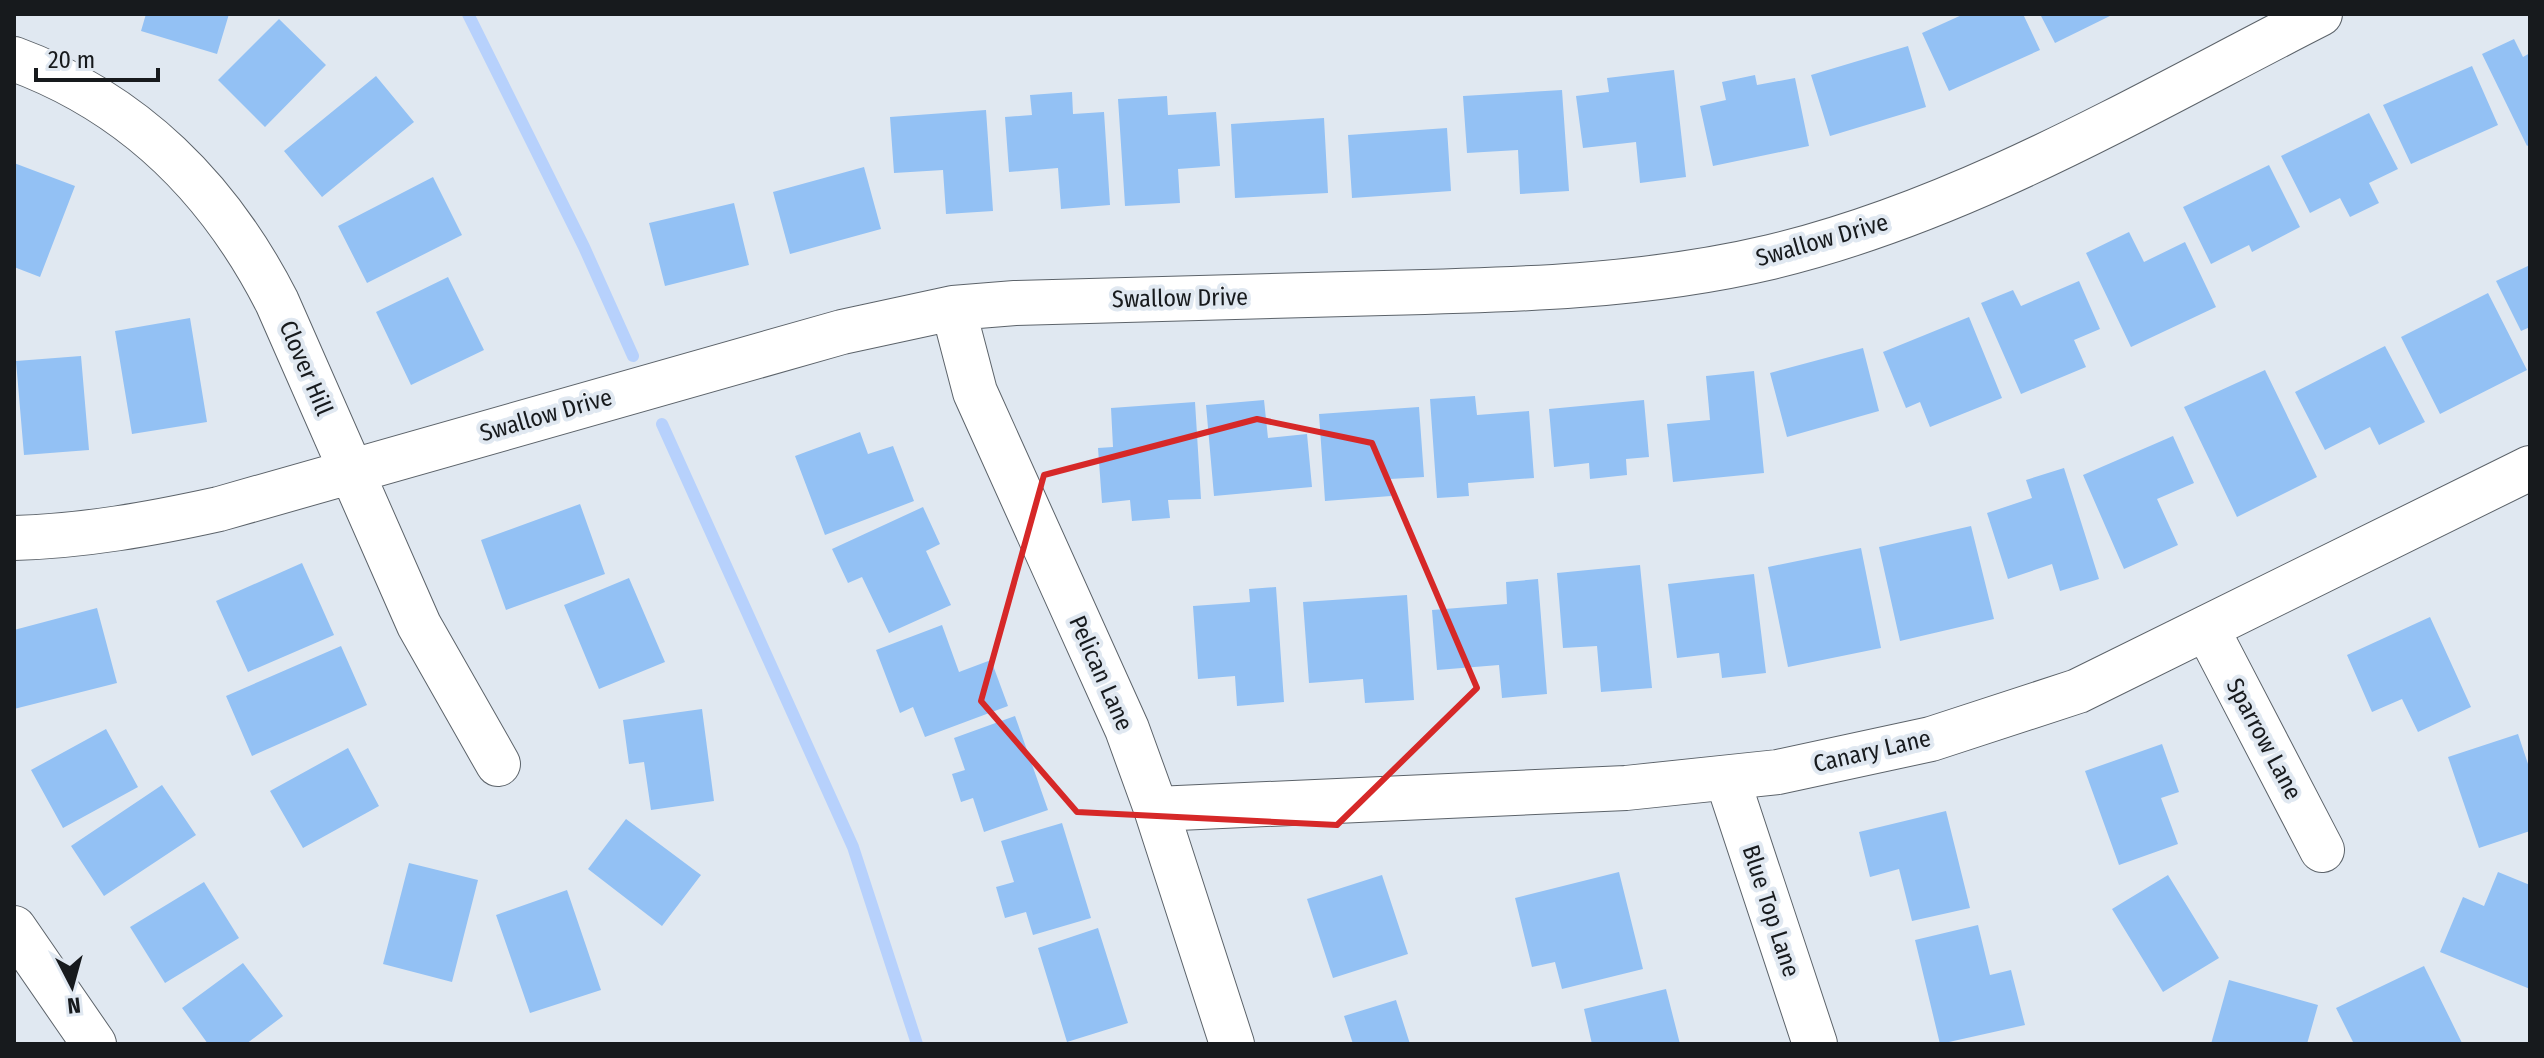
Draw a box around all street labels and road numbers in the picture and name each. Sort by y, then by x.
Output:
street label: Swallow Drive [1753,208,1891,272]
street label: Swallow Drive [1112,283,1248,313]
street label: Clover Hill [273,316,339,420]
street label: Swallow Drive [477,383,615,447]
street label: Pelican Lane [1063,611,1139,735]
street label: Sparrow Lane [2220,674,2308,804]
street label: Canary Lane [1811,724,1933,778]
street label: Blue Top Lane [1737,841,1805,981]

